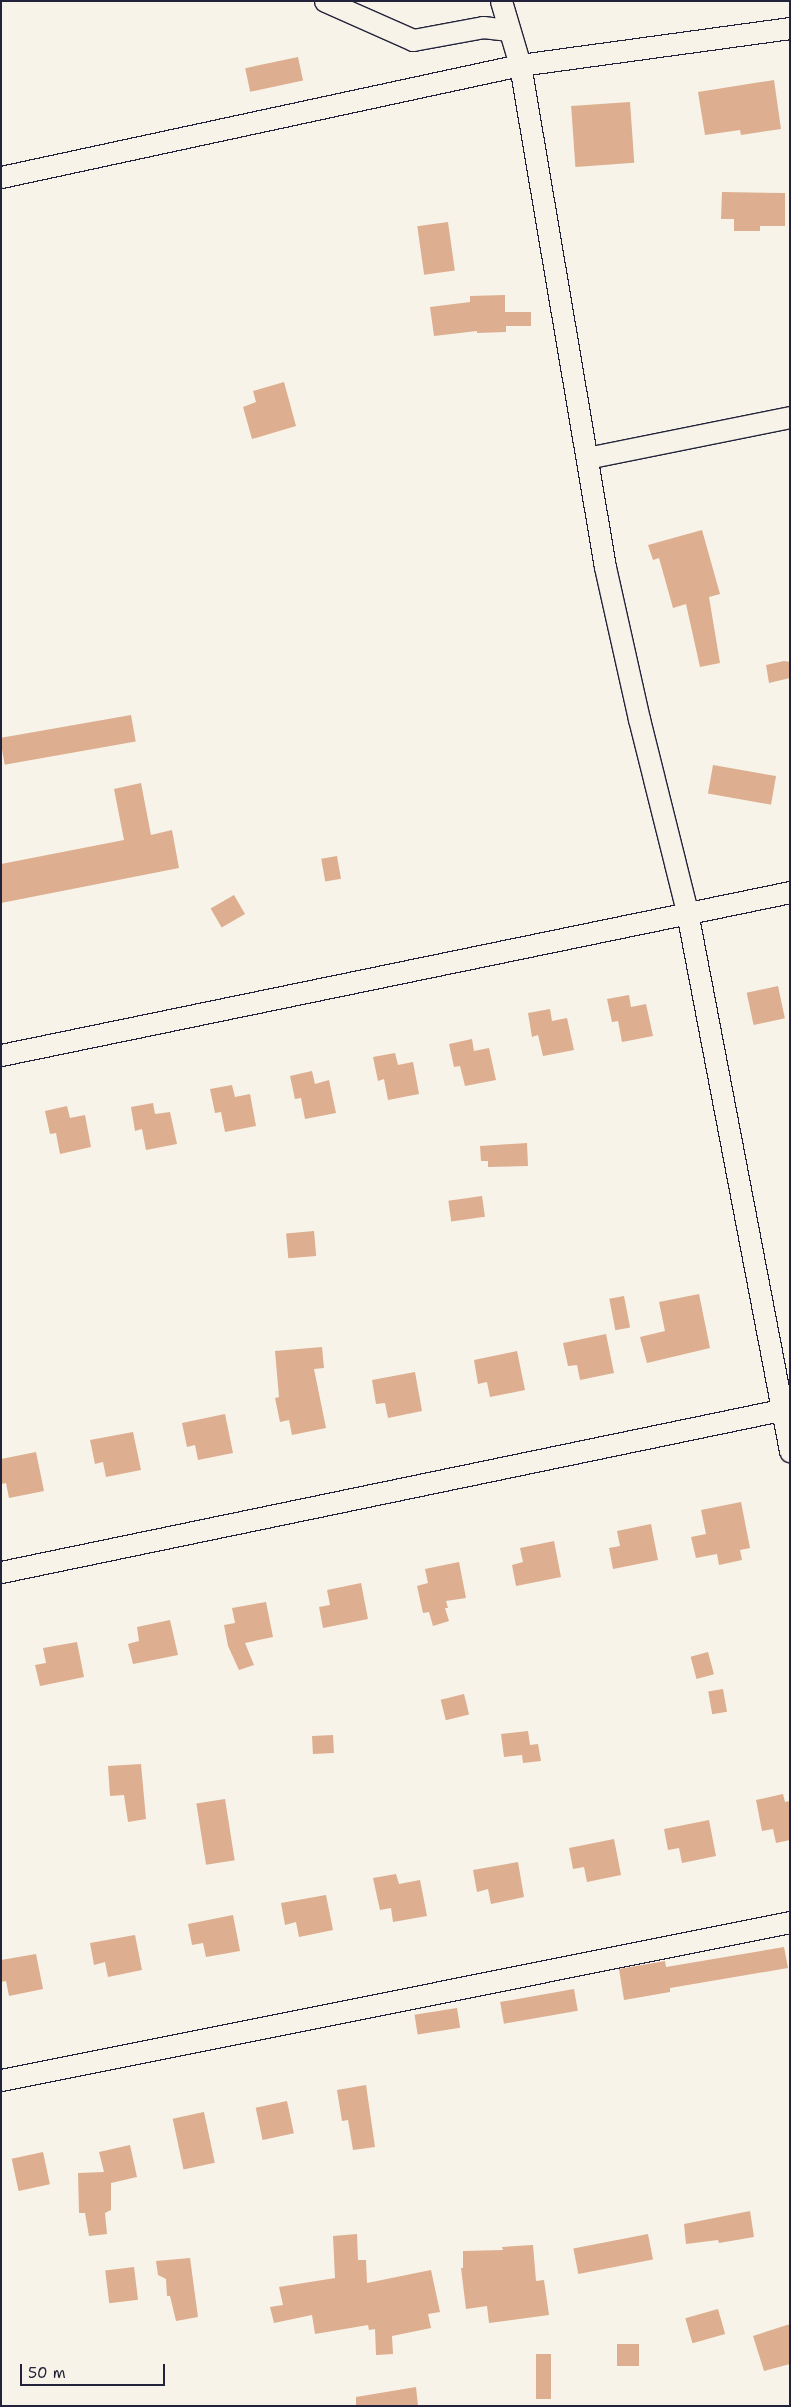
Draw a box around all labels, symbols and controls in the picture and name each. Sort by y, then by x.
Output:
scale bar [22,2354,168,2386]
text: 50 m [28,2363,66,2383]

